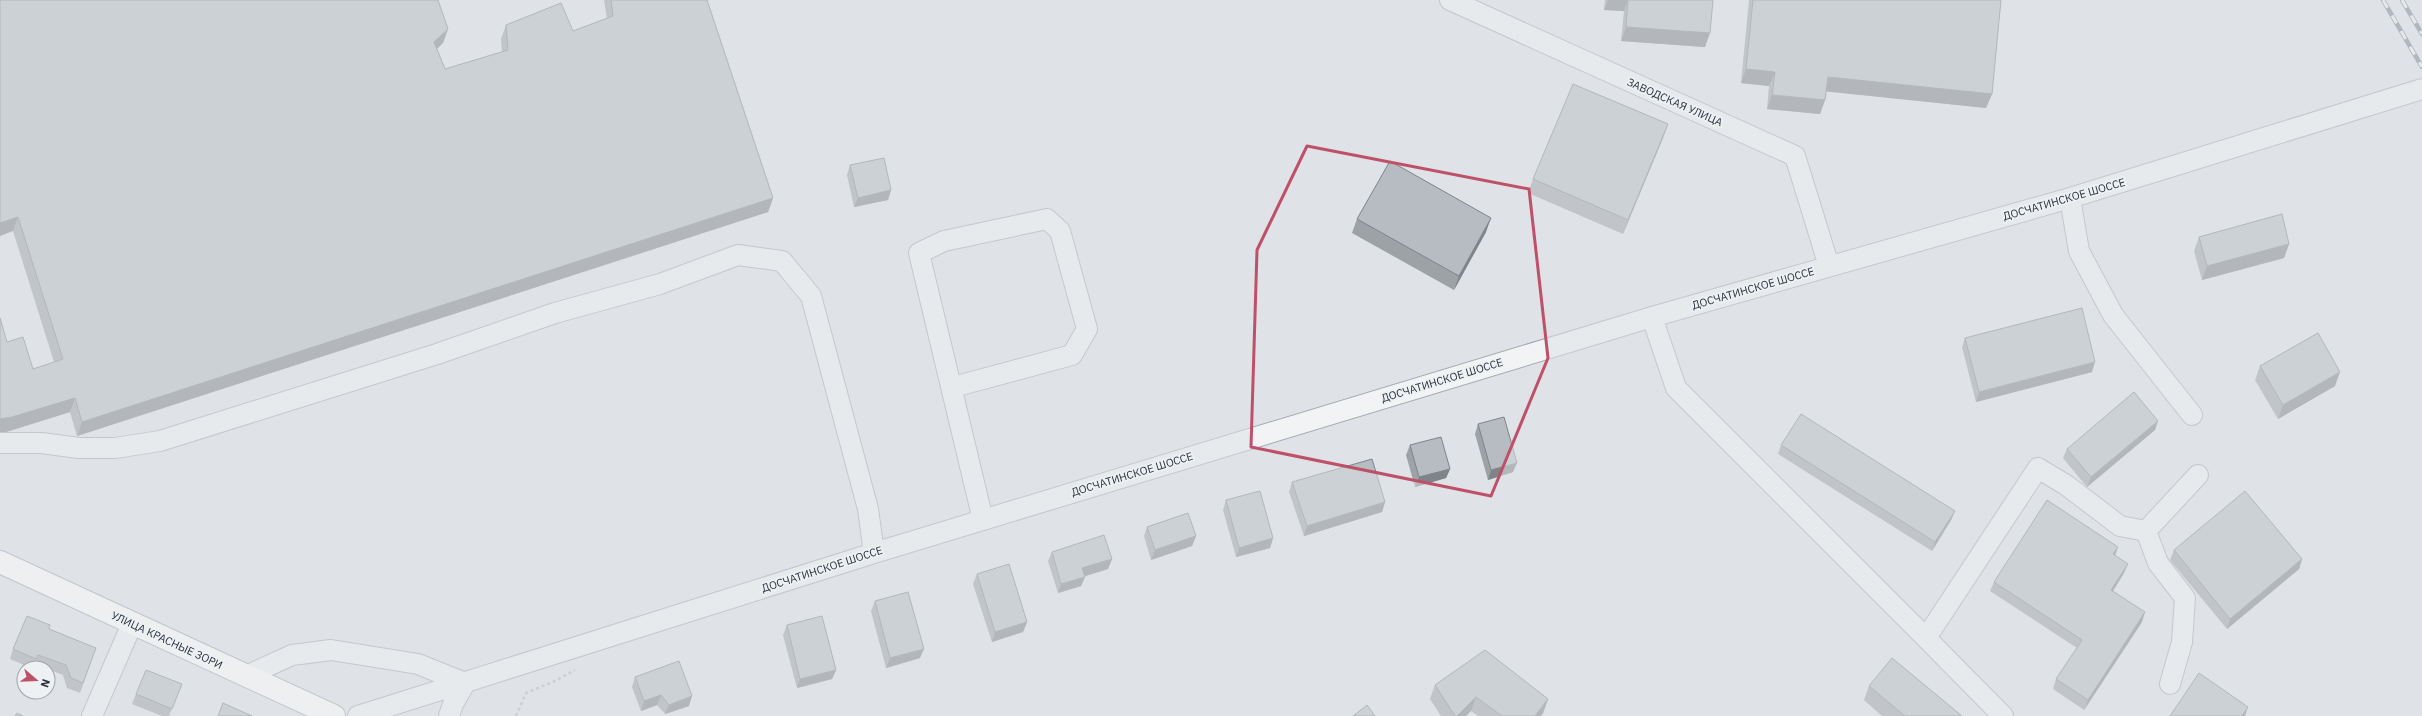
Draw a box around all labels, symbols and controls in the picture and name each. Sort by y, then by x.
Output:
street label: ЗАВОДСКАЯ УЛИЦА [1625,75,1725,129]
street label: ДОСЧАТИНСКОЕ ШОССЕ [2001,175,2127,223]
street label: ДОСЧАТИНСКОЕ ШОССЕ [1690,264,1816,312]
street label: ДОСЧАТИНСКОЕ ШОССЕ [1379,355,1505,405]
street label: ДОСЧАТИНСКОЕ ШОССЕ [1069,449,1195,499]
street label: ДОСЧАТИНСКОЕ ШОССЕ [760,543,884,595]
street label: УЛИЦА КРАСНЫЕ ЗОРИ [109,608,225,672]
north arrow [16,660,56,700]
text: N [38,677,53,689]

